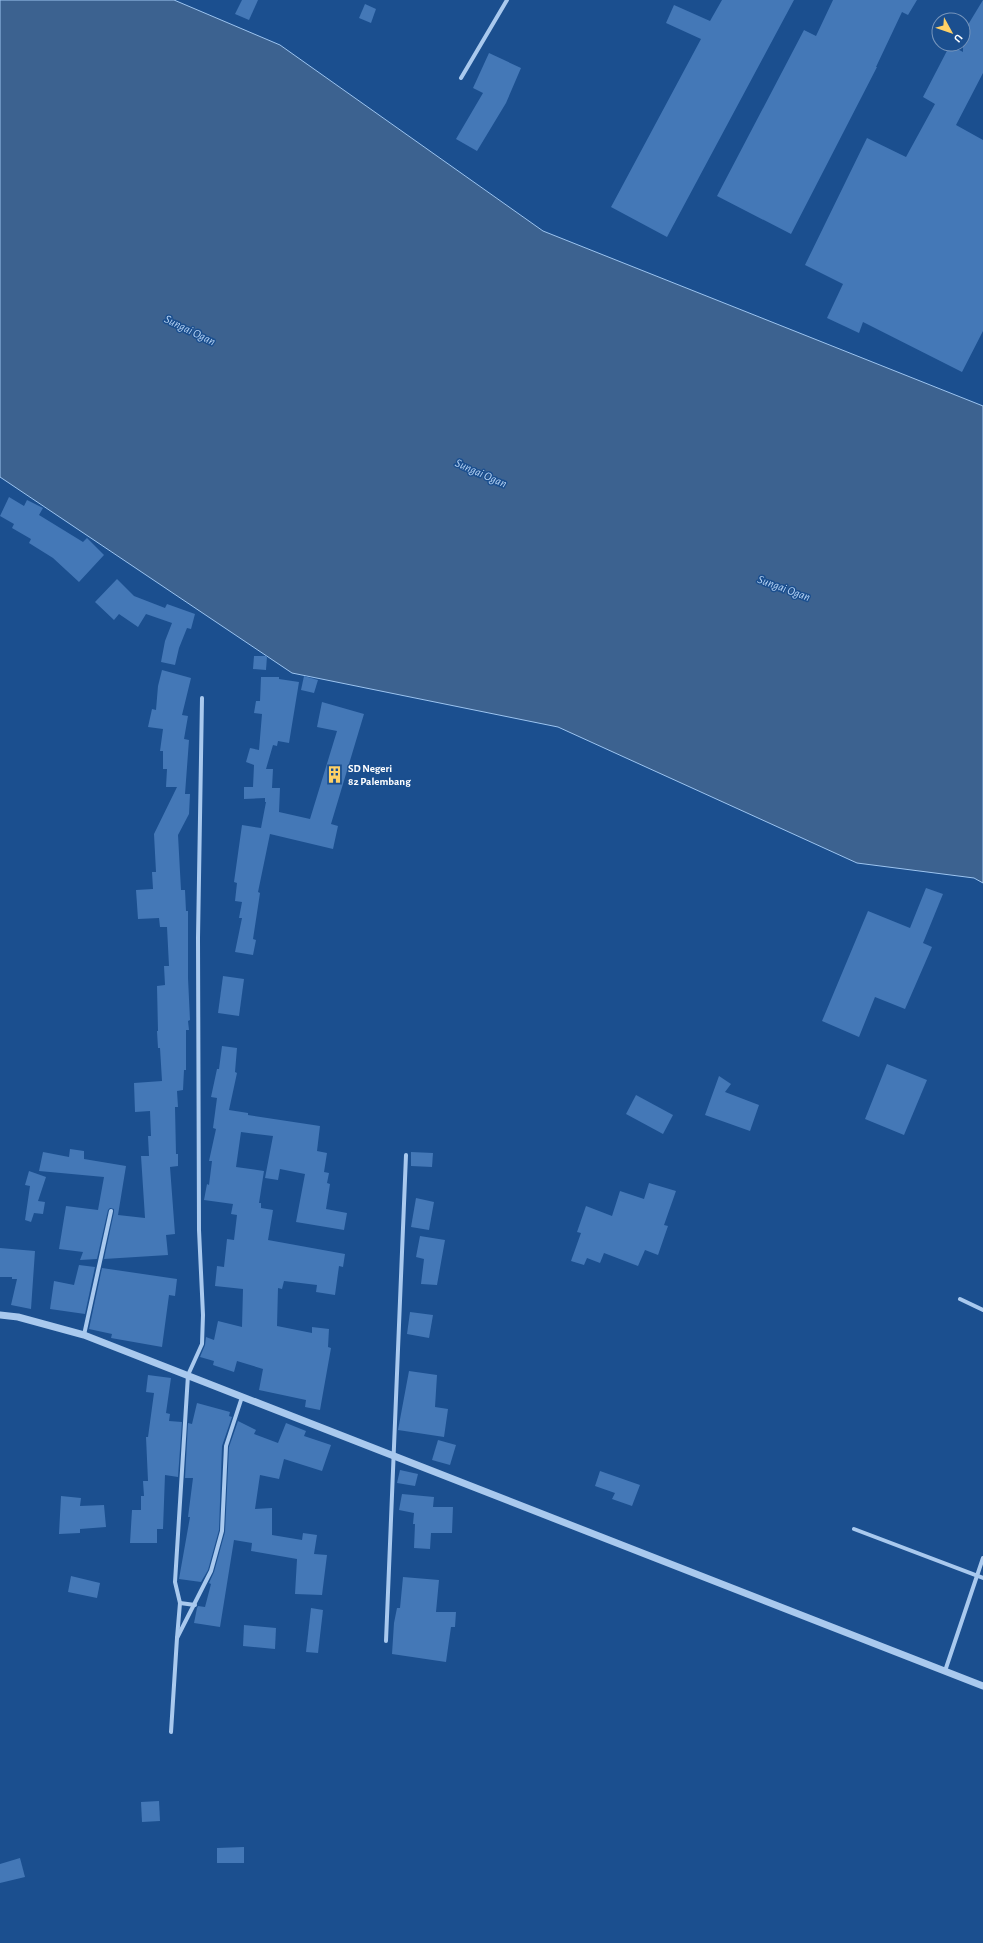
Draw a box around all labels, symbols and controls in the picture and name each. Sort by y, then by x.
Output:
north arrow [931,12,971,52]
text: U [952,32,965,44]
water label: Sungai Ogan [163,313,217,347]
water label: Sungai Ogan [453,456,509,490]
water label: Sungai Ogan [756,573,812,603]
place label: SD Negeri 82 Palembang [348,763,411,787]
building icon: SD Negeri 82 Palembang [325,764,345,784]

